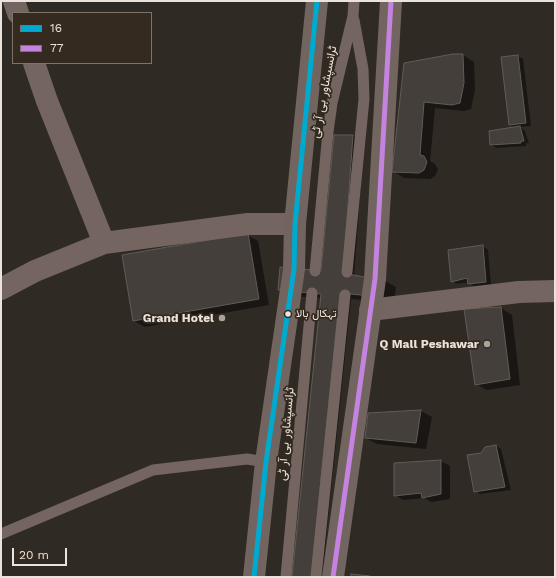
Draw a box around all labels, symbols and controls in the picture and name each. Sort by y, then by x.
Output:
legend [12,12,152,64]
text: 16 [50,21,62,35]
text: 77 [50,41,63,55]
street label: ٹرانسپشاور بی آر ٹی [308,45,340,139]
place label: تہکال بالا [296,307,337,321]
marker: تہکال بالا [283,309,293,319]
place label: Grand Hotel [143,311,214,325]
marker: Grand Hotel [217,313,227,323]
place label: Q Mall Peshawar [379,337,479,351]
marker: Q Mall Peshawar [482,339,492,349]
street label: ٹرانسپشاور بی آر ٹی [275,387,297,481]
scale bar [14,540,69,566]
text: 20 m [19,548,49,562]

